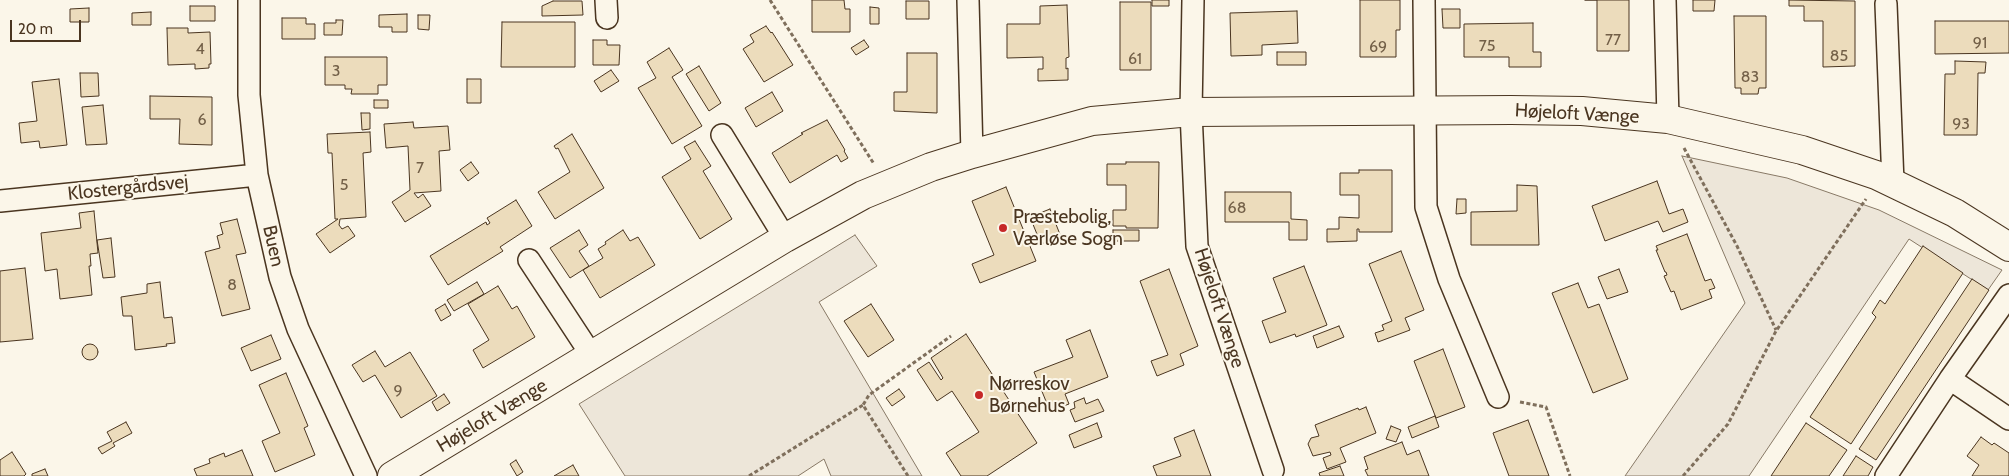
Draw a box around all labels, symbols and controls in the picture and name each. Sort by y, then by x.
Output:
scale bar [12,10,84,42]
text: 20 m [18,20,53,38]
house number: 77 [1605,30,1621,50]
house number: 91 [1973,33,1987,53]
house number: 75 [1479,36,1495,56]
house number: 69 [1369,37,1387,57]
house number: 4 [195,39,205,59]
house number: 85 [1830,46,1848,66]
house number: 61 [1128,49,1142,69]
house number: 3 [332,61,340,81]
house number: 83 [1741,67,1759,87]
street label: Højeloft Vænge [1514,99,1640,129]
house number: 6 [197,110,207,130]
house number: 93 [1952,114,1970,134]
house number: 7 [416,158,424,178]
street label: Klostergårdsvej [67,170,189,206]
house number: 5 [340,175,348,195]
house number: 68 [1228,198,1246,218]
place label: Præstebolig, Værløse Sogn [1013,206,1123,250]
marker: Præstebolig, Værløse Sogn [997,222,1009,234]
street label: Buen [257,223,289,269]
street label: Højeloft Vænge [1189,245,1249,371]
house number: 8 [227,275,237,295]
place label: Nørreskov Børnehus [989,373,1070,417]
street label: Højeloft Vænge [433,374,551,458]
house number: 9 [393,381,403,401]
marker: Nørreskov Børnehus [973,389,985,401]

